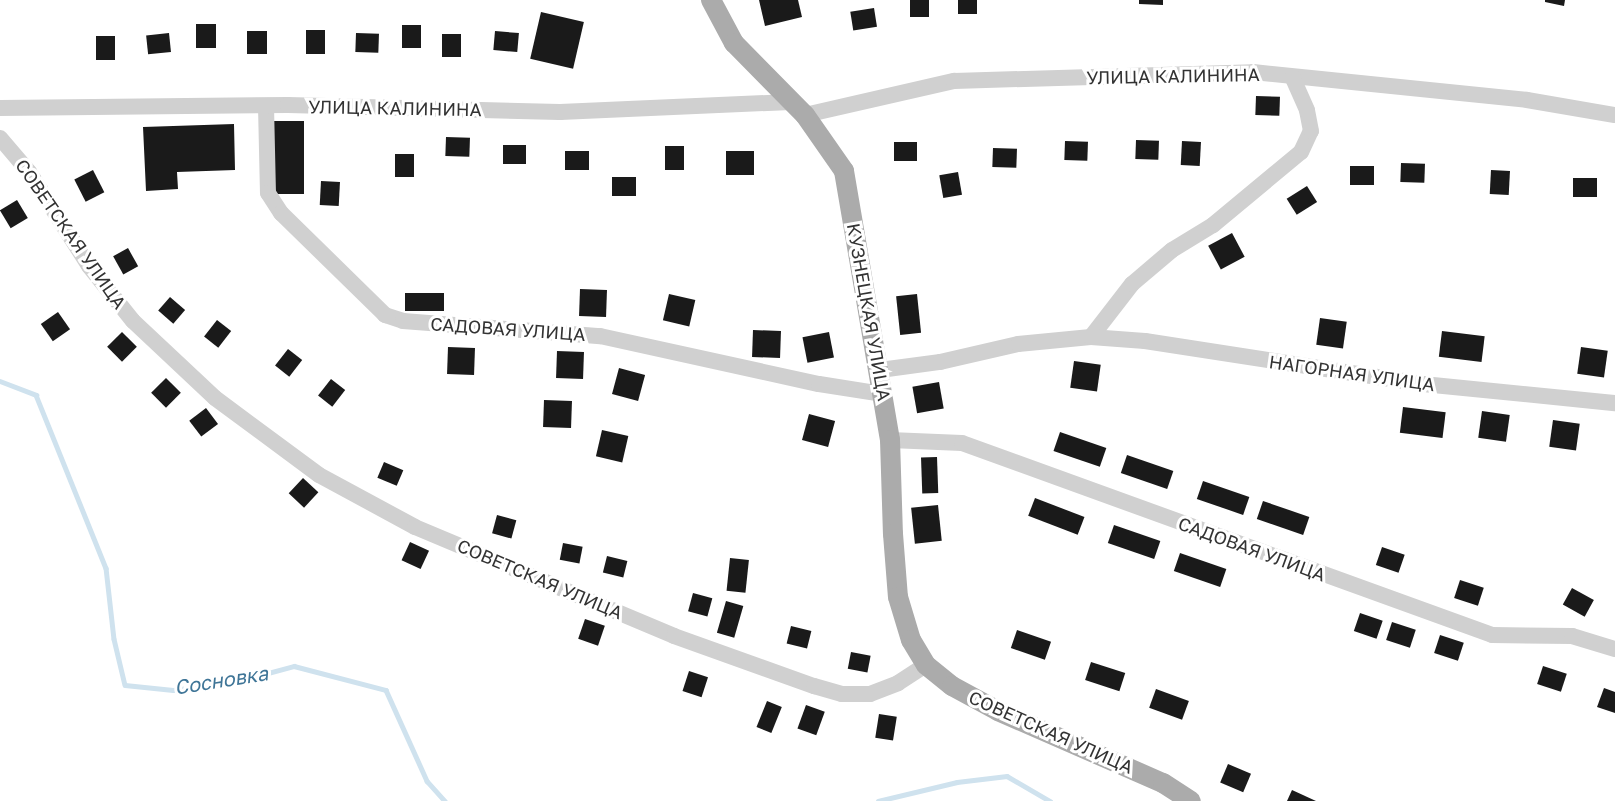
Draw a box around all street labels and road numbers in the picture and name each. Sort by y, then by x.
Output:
street label: УЛИЦА КАЛИНИНА [1086,64,1260,88]
street label: УЛИЦА КАЛИНИНА [308,96,482,120]
street label: СОВЕТСКАЯ УЛИЦА [11,155,131,313]
street label: КУЗНЕЦКАЯ УЛИЦА [843,221,895,403]
street label: САДОВАЯ УЛИЦА [430,313,586,345]
street label: НАГОРНАЯ УЛИЦА [1268,351,1436,395]
street label: САДОВАЯ УЛИЦА [1175,512,1329,586]
street label: СОВЕТСКАЯ УЛИЦА [454,534,626,624]
street label: СОВЕТСКАЯ УЛИЦА [965,686,1137,778]

